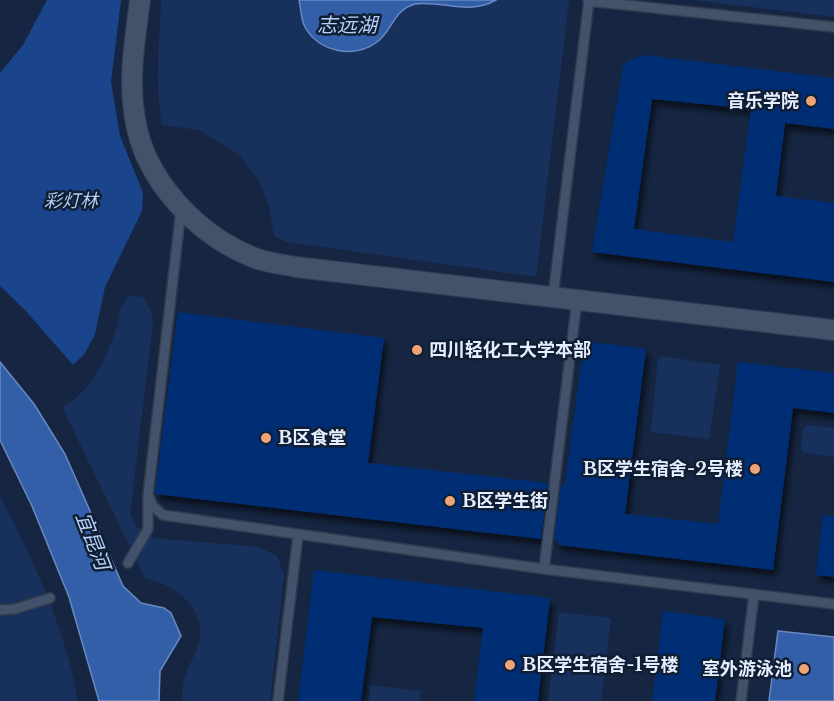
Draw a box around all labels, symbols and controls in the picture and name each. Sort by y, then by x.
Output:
water label: 志远湖 [317,13,380,37]
place label: 音乐学院 [727,90,799,112]
marker: 音乐学院 [804,94,818,108]
park label: 彩灯林 [44,190,100,212]
place label: 四川轻化工大学本部 [429,339,591,361]
marker: 四川轻化工大学本部 [410,343,424,357]
place label: B区食堂 [278,427,346,449]
marker: B区食堂 [259,431,273,445]
place label: B区学生宿舍-2号楼 [583,458,743,480]
marker: B区学生宿舍-2号楼 [748,462,762,476]
place label: B区学生街 [462,490,548,512]
marker: B区学生街 [443,494,457,508]
water label: 宜昆河 [71,509,116,577]
place label: B区学生宿舍-1号楼 [522,654,678,676]
marker: B区学生宿舍-1号楼 [503,658,517,672]
place label: 室外游泳池 [702,658,792,680]
marker: 室外游泳池 [797,662,811,676]

